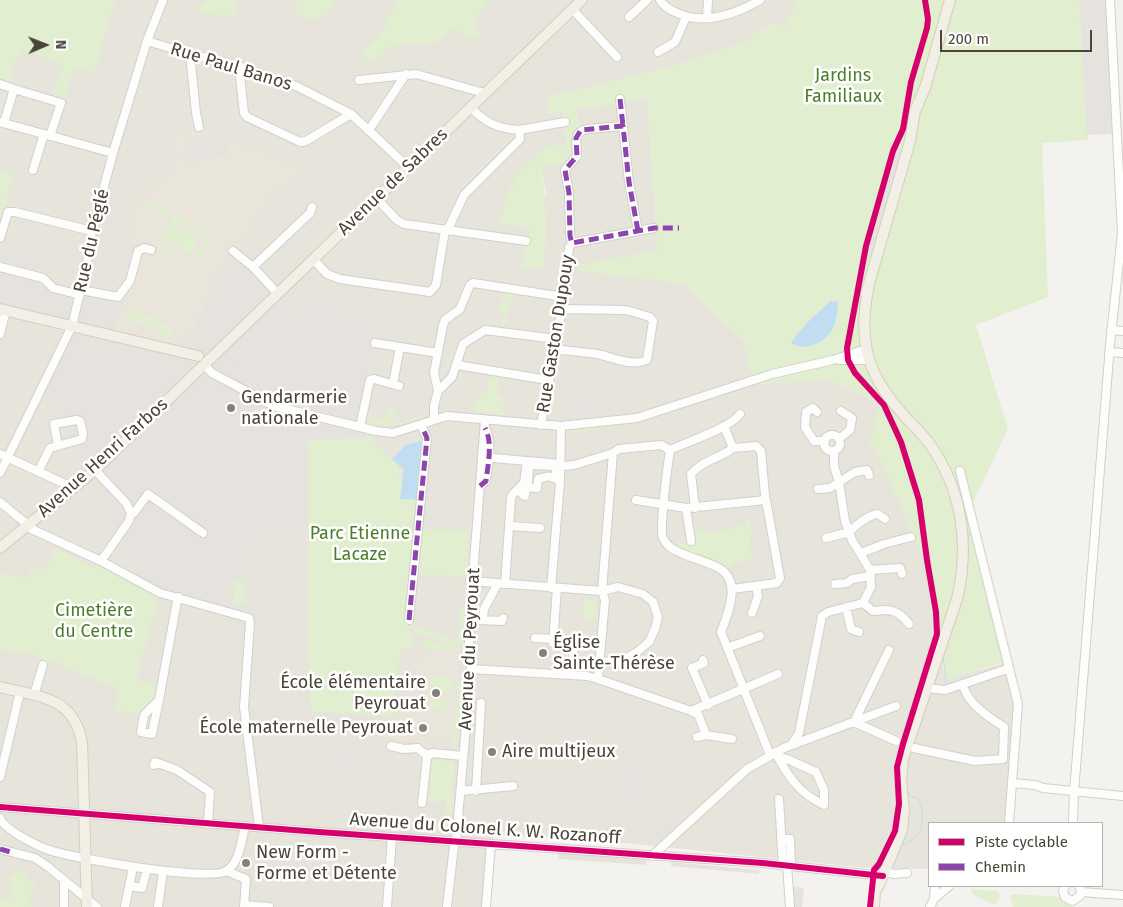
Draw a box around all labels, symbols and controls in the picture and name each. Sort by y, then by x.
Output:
north arrow [20,20,70,70]
scale bar [943,20,1096,52]
text: 200 m [948,30,989,48]
street label: Rue Paul Banos [168,38,294,96]
text: N [52,40,69,50]
park label: Jardins Familiaux [804,65,882,108]
street label: Avenue de Sabres [333,124,453,240]
street label: Rue du Péglé [70,187,114,295]
street label: Rue Gaston Dupouy [533,253,579,415]
place label: Gendarmerie nationale [241,387,347,429]
street label: Avenue Henri Farbos [33,394,173,522]
marker: Gendarmerie nationale [225,402,237,414]
park label: Parc Etienne Lacaze [310,523,410,566]
street label: Avenue du Peyrouat [455,567,485,731]
park label: Cimetière du Centre [55,600,133,642]
place label: Église Sainte-Thérèse [553,632,675,674]
marker: Église Sainte-Thérèse [537,647,549,659]
place label: École élémentaire Peyrouat [280,672,426,714]
marker: École élémentaire Peyrouat [430,687,442,699]
place label: École maternelle Peyrouat [199,717,413,739]
marker: École maternelle Peyrouat [417,722,429,734]
place label: Aire multijeux [502,741,615,763]
marker: Aire multijeux [486,746,498,758]
street label: Avenue du Colonel K. W. Rozanoff [349,809,621,849]
legend [928,822,1103,887]
text: Piste cyclable [975,833,1068,851]
place label: New Form - Forme et Détente [256,842,397,884]
marker: New Form - Forme et Détente [240,857,252,869]
text: Chemin [975,858,1026,876]

